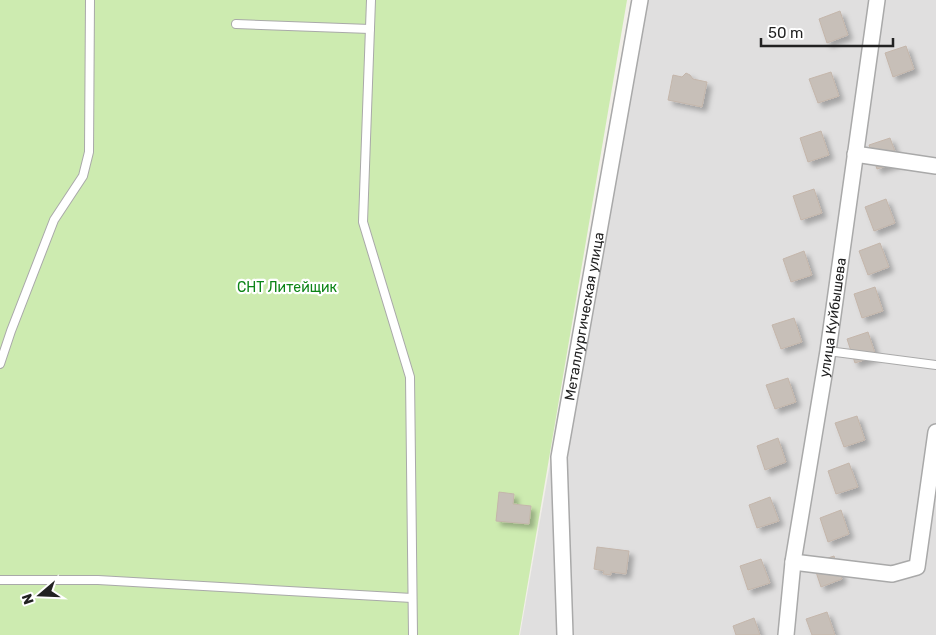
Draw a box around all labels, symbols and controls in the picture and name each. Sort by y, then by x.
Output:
scale bar [761,15,894,47]
text: 50 m [768,24,803,42]
street label: Металлургическая улица [561,231,608,402]
street label: улица Куйбышева [816,257,850,379]
park label: СНТ Литейщик [237,279,338,296]
north arrow [15,570,65,620]
text: N [19,592,38,607]

